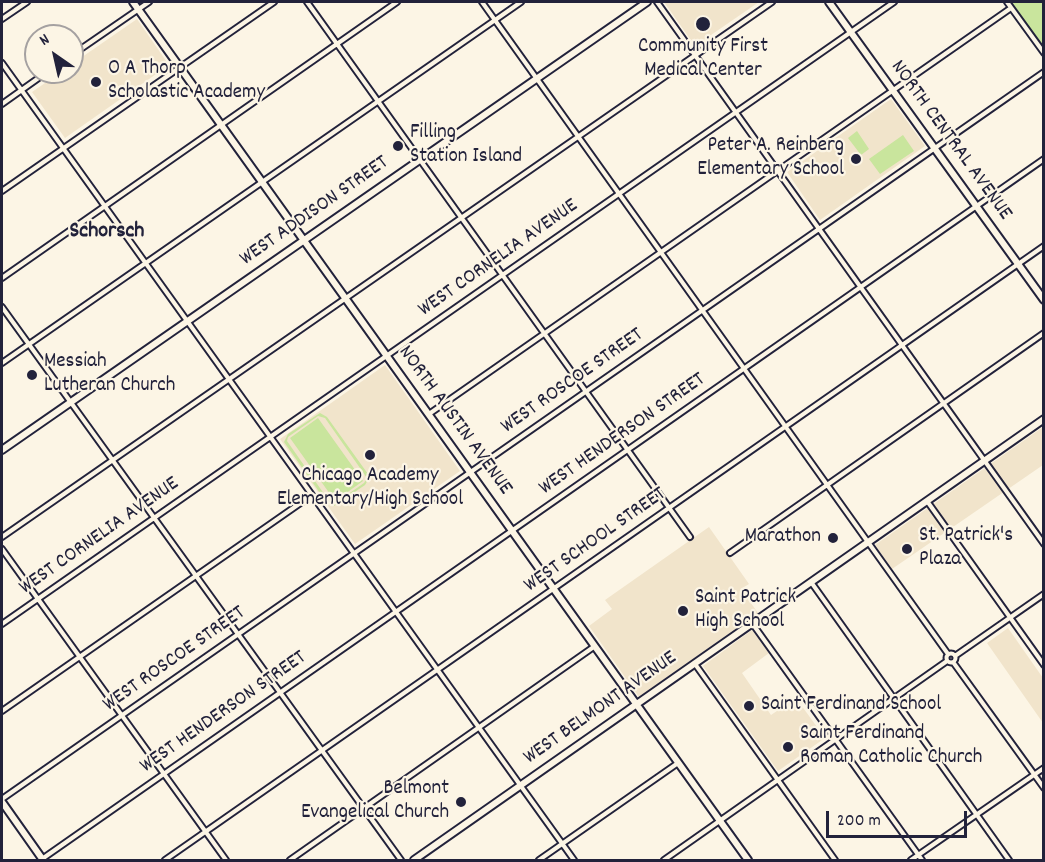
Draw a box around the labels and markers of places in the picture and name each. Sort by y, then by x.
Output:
marker: Community First Medical Center [694,15,712,33]
place label: Community First Medical Center [638,35,768,85]
place label: O A Thorp Scholastic Academy [108,57,265,107]
marker: O A Thorp Scholastic Academy [89,75,103,89]
place label: Filling Station Island [410,121,522,171]
place label: Peter A. Reinberg Elementary School [697,134,844,184]
marker: Filling Station Island [391,139,405,153]
marker: Peter A. Reinberg Elementary School [849,152,863,166]
place label: Messiah Lutheran Church [44,350,175,400]
marker: Messiah Lutheran Church [25,368,39,382]
marker: Chicago Academy Elementary/High School [363,448,377,462]
place label: Chicago Academy Elementary/High School [277,464,463,514]
place label: St. Patrick's Plaza [919,524,1013,574]
place label: Marathon [745,525,821,551]
marker: Marathon [826,531,840,545]
marker: St. Patrick's Plaza [900,542,914,556]
place label: Saint Patrick High School [695,586,796,636]
marker: Saint Patrick High School [676,604,690,618]
place label: Saint Ferdinand School [761,693,941,719]
marker: Saint Ferdinand School [742,699,756,713]
place label: Saint Ferdinand Roman Catholic Church [800,722,982,772]
marker: Saint Ferdinand Roman Catholic Church [781,740,795,754]
place label: Belmont Evangelical Church [301,777,449,827]
marker: Belmont Evangelical Church [454,795,468,809]

